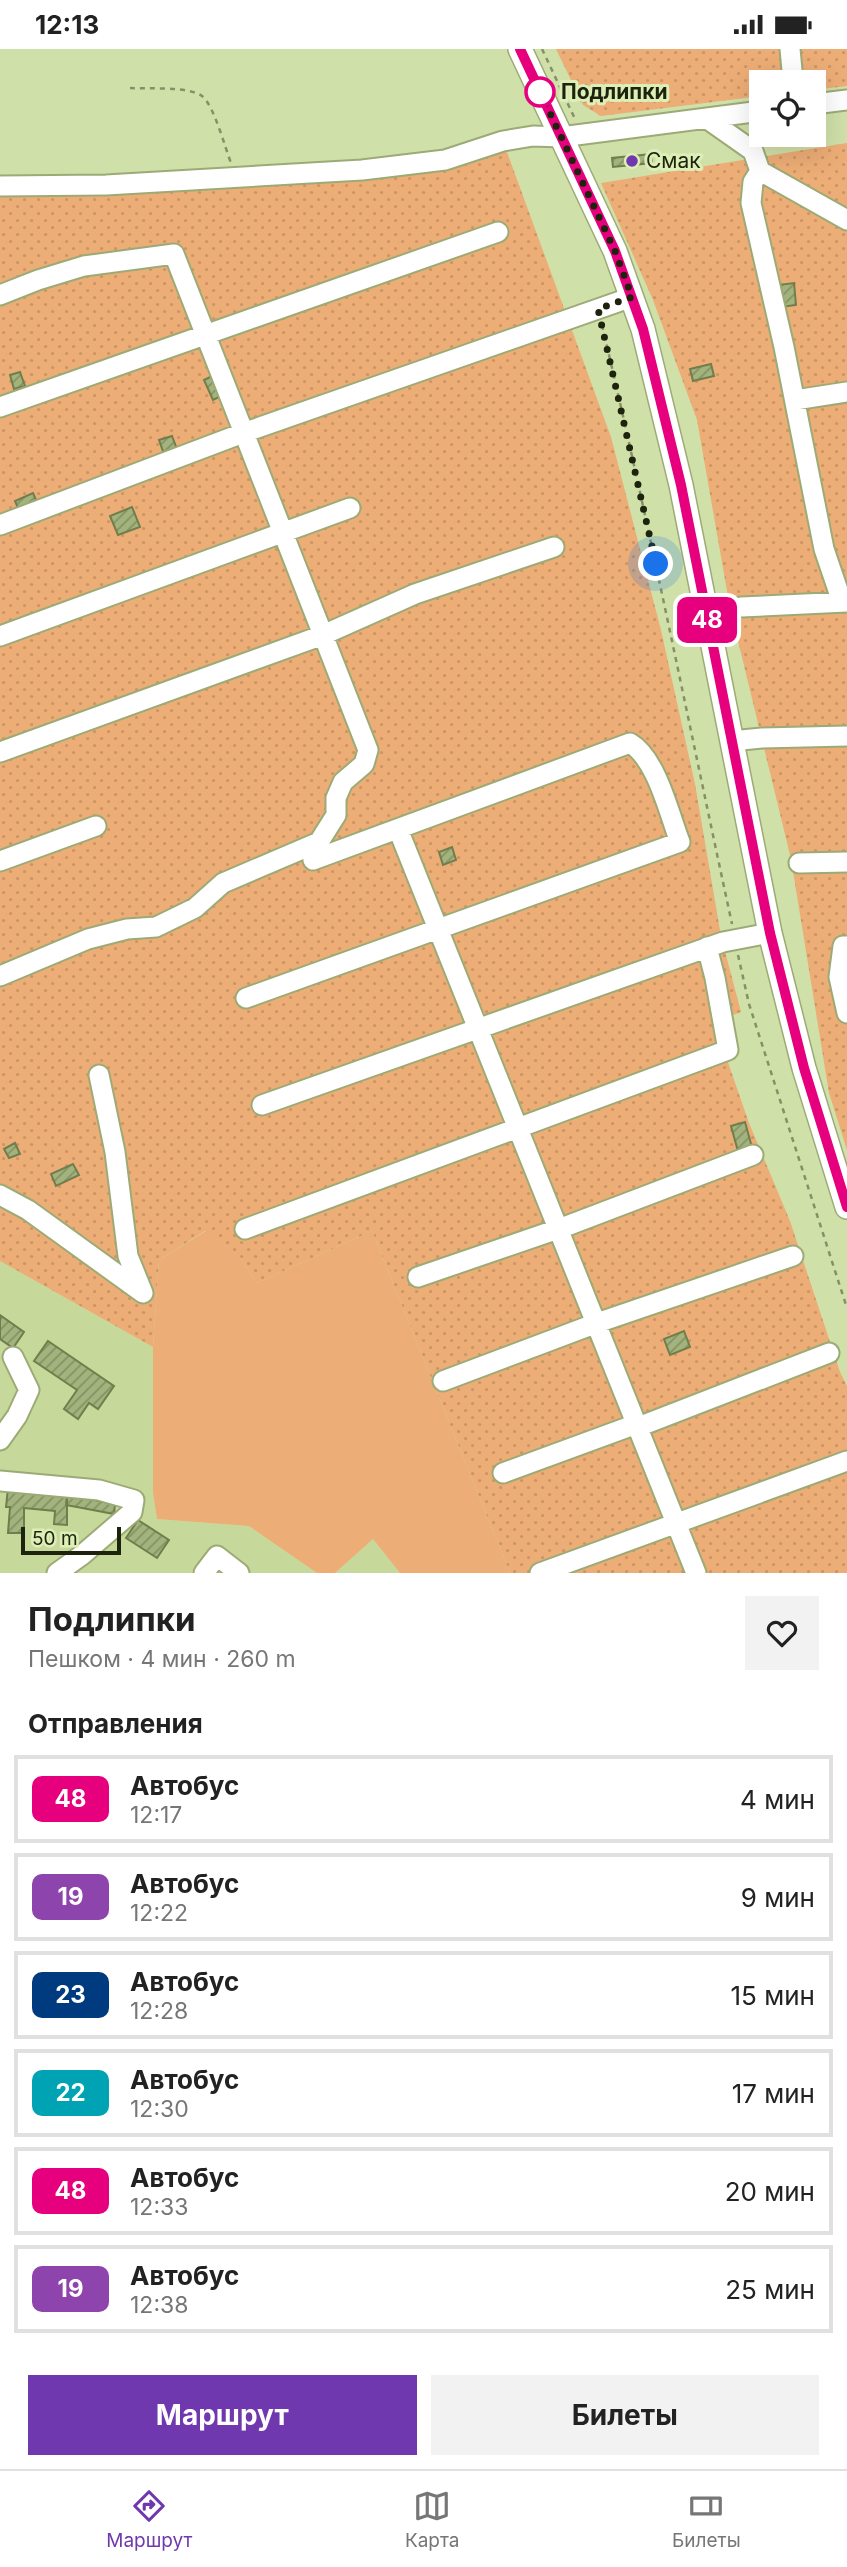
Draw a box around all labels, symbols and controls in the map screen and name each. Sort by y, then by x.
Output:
text: 12:13 [35,9,99,40]
map controls [749,70,826,147]
button: locate [749,70,826,147]
marker: Подлипки [525,77,555,107]
place label: Подлипки [561,79,668,104]
place label: Смак [646,148,701,173]
marker: Смак [624,153,640,169]
your location [638,546,673,581]
line badge: 48 [676,597,738,643]
text: 48 [691,605,723,634]
scale bar [21,1524,121,1556]
text: 50 m [32,1527,78,1550]
button: heart [745,1596,819,1670]
text: Подлипки [28,1599,195,1639]
text: Пешком · 4 мин · 260 m [28,1645,296,1673]
text: Отправления [28,1708,203,1739]
text: Автобус [130,1770,239,1801]
text: 48 [55,1784,86,1813]
text: 4 мин [740,1784,815,1815]
text: 12:17 [130,1801,182,1829]
text: Автобус [130,1868,239,1899]
text: 19 [58,1882,83,1911]
text: 9 мин [741,1882,815,1913]
text: 12:22 [130,1899,188,1927]
text: Автобус [130,1966,239,1997]
text: 23 [55,1980,86,2009]
text: 15 мин [731,1980,815,2011]
text: 12:28 [130,1997,188,2025]
text: Автобус [130,2064,239,2095]
text: 22 [55,2078,86,2107]
text: 17 мин [732,2078,815,2109]
text: 12:30 [130,2095,189,2123]
text: Автобус [130,2162,239,2193]
text: 48 [55,2176,86,2205]
text: 20 мин [725,2176,815,2207]
text: 12:33 [130,2193,188,2221]
text: Автобус [130,2260,239,2291]
text: 19 [58,2274,83,2303]
text: 25 мин [725,2274,815,2305]
text: 12:38 [130,2291,188,2319]
button: Маршрут [28,2375,417,2455]
button: Билеты [431,2375,819,2455]
tab: Маршрут [106,2487,192,2552]
tab: Карта [405,2487,460,2552]
tab: Билеты [672,2487,741,2552]

